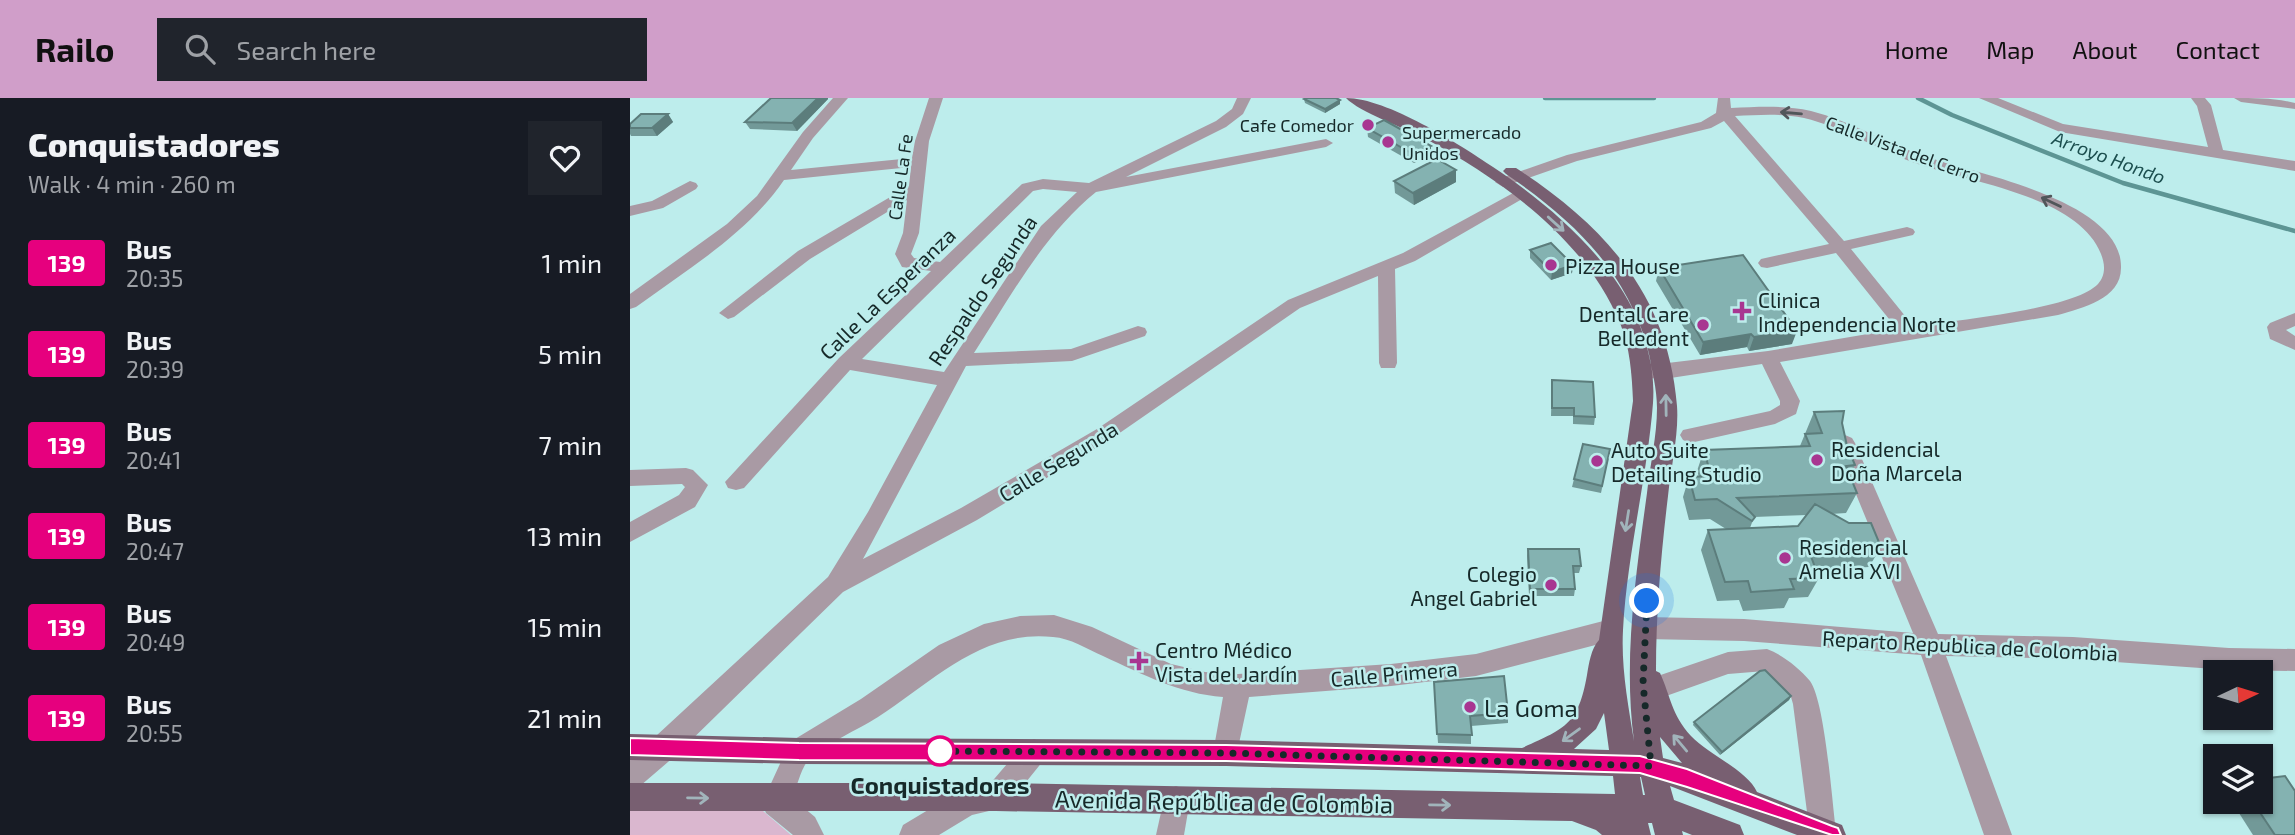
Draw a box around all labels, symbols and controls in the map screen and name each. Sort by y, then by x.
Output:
search box [157,18,647,81]
text: Railo [35,29,115,69]
icon: search [181,30,219,68]
text: Search here [237,34,376,65]
text: Home [1885,35,1948,64]
text: Map [1986,35,2034,64]
text: About [2072,35,2138,64]
text: Contact [2176,35,2260,64]
one-way arrow [1780,106,1802,119]
street label: Calle Vista del Cerro [1823,111,1983,187]
place label: Cafe Comedor [1240,114,1354,136]
marker: Cafe Comedor [1360,117,1376,133]
button: heart [528,121,602,195]
place label: Supermercado Unidos [1402,121,1521,164]
text: Conquistadores [28,124,280,164]
water label: Arroyo Hondo [2048,126,2169,189]
street label: Calle La Fe [883,133,917,221]
marker: Supermercado Unidos [1380,134,1396,150]
text: Walk · 4 min · 260 m [28,170,236,198]
one-way arrow [2041,195,2062,208]
street label: Respaldo Segunda [922,210,1042,370]
one-way arrow [1547,215,1564,232]
street label: Calle La Esperanza [814,222,960,364]
text: Bus [126,233,172,264]
text: 1 min [542,247,602,278]
text: 139 [47,248,86,277]
place label: Pizza House [1565,253,1680,278]
marker: Pizza House [1543,257,1559,273]
text: 20:35 [126,264,183,292]
place label: Clinica Independencia Norte [1758,287,1956,336]
place label: Dental Care Belledent [1579,301,1689,350]
marker: Clinica Independencia Norte [1732,301,1752,321]
marker: Dental Care Belledent [1695,317,1711,333]
text: Bus [126,324,172,355]
text: 5 min [538,338,602,369]
text: 139 [47,339,86,368]
text: 20:39 [126,355,184,383]
one-way arrow [1659,394,1673,417]
text: Bus [126,415,172,446]
street label: Calle Segunda [994,416,1122,506]
text: 7 min [539,429,602,460]
text: 139 [47,430,86,459]
place label: Residencial Doña Marcela [1831,436,1963,485]
place label: Auto Suite Detailing Studio [1611,437,1762,486]
text: 20:41 [126,446,182,474]
marker: Residencial Doña Marcela [1809,452,1825,468]
marker: Auto Suite Detailing Studio [1589,453,1605,469]
text: Bus [126,506,172,537]
one-way arrow [1620,510,1633,532]
text: 13 min [527,520,602,551]
text: 139 [47,521,86,550]
place label: Residencial Amelia XVI [1799,534,1909,583]
text: 20:47 [126,537,184,565]
marker: Residencial Amelia XVI [1777,550,1793,566]
place label: Colegio Angel Gabriel [1411,561,1538,610]
marker: Colegio Angel Gabriel [1543,577,1559,593]
your location [1629,583,1664,618]
text: Bus [126,597,172,628]
text: 15 min [528,611,602,642]
text: 139 [47,612,86,641]
street label: Reparto Republica de Colombia [1821,625,2119,665]
text: 20:49 [126,628,186,656]
place label: Centro Médico Vista del Jardín [1155,637,1298,686]
marker: Centro Médico Vista del Jardín [1129,651,1149,671]
street label: Calle Primera [1329,655,1459,691]
north arrow [2203,660,2273,730]
map controls [2203,660,2273,814]
text: Bus [126,688,172,719]
place label: La Goma [1484,693,1578,722]
marker: La Goma [1462,699,1478,715]
text: 21 min [527,702,602,733]
text: 139 [47,703,86,732]
text: 20:55 [126,719,183,747]
one-way arrow [1562,728,1581,743]
one-way arrow [1672,735,1688,753]
marker: Conquistadores [925,736,955,766]
button: layers [2203,744,2273,814]
place label: Conquistadores [851,770,1029,799]
street label: Avenida República de Colombia [1055,784,1393,818]
one-way arrow [686,791,709,805]
one-way arrow [1428,798,1451,811]

